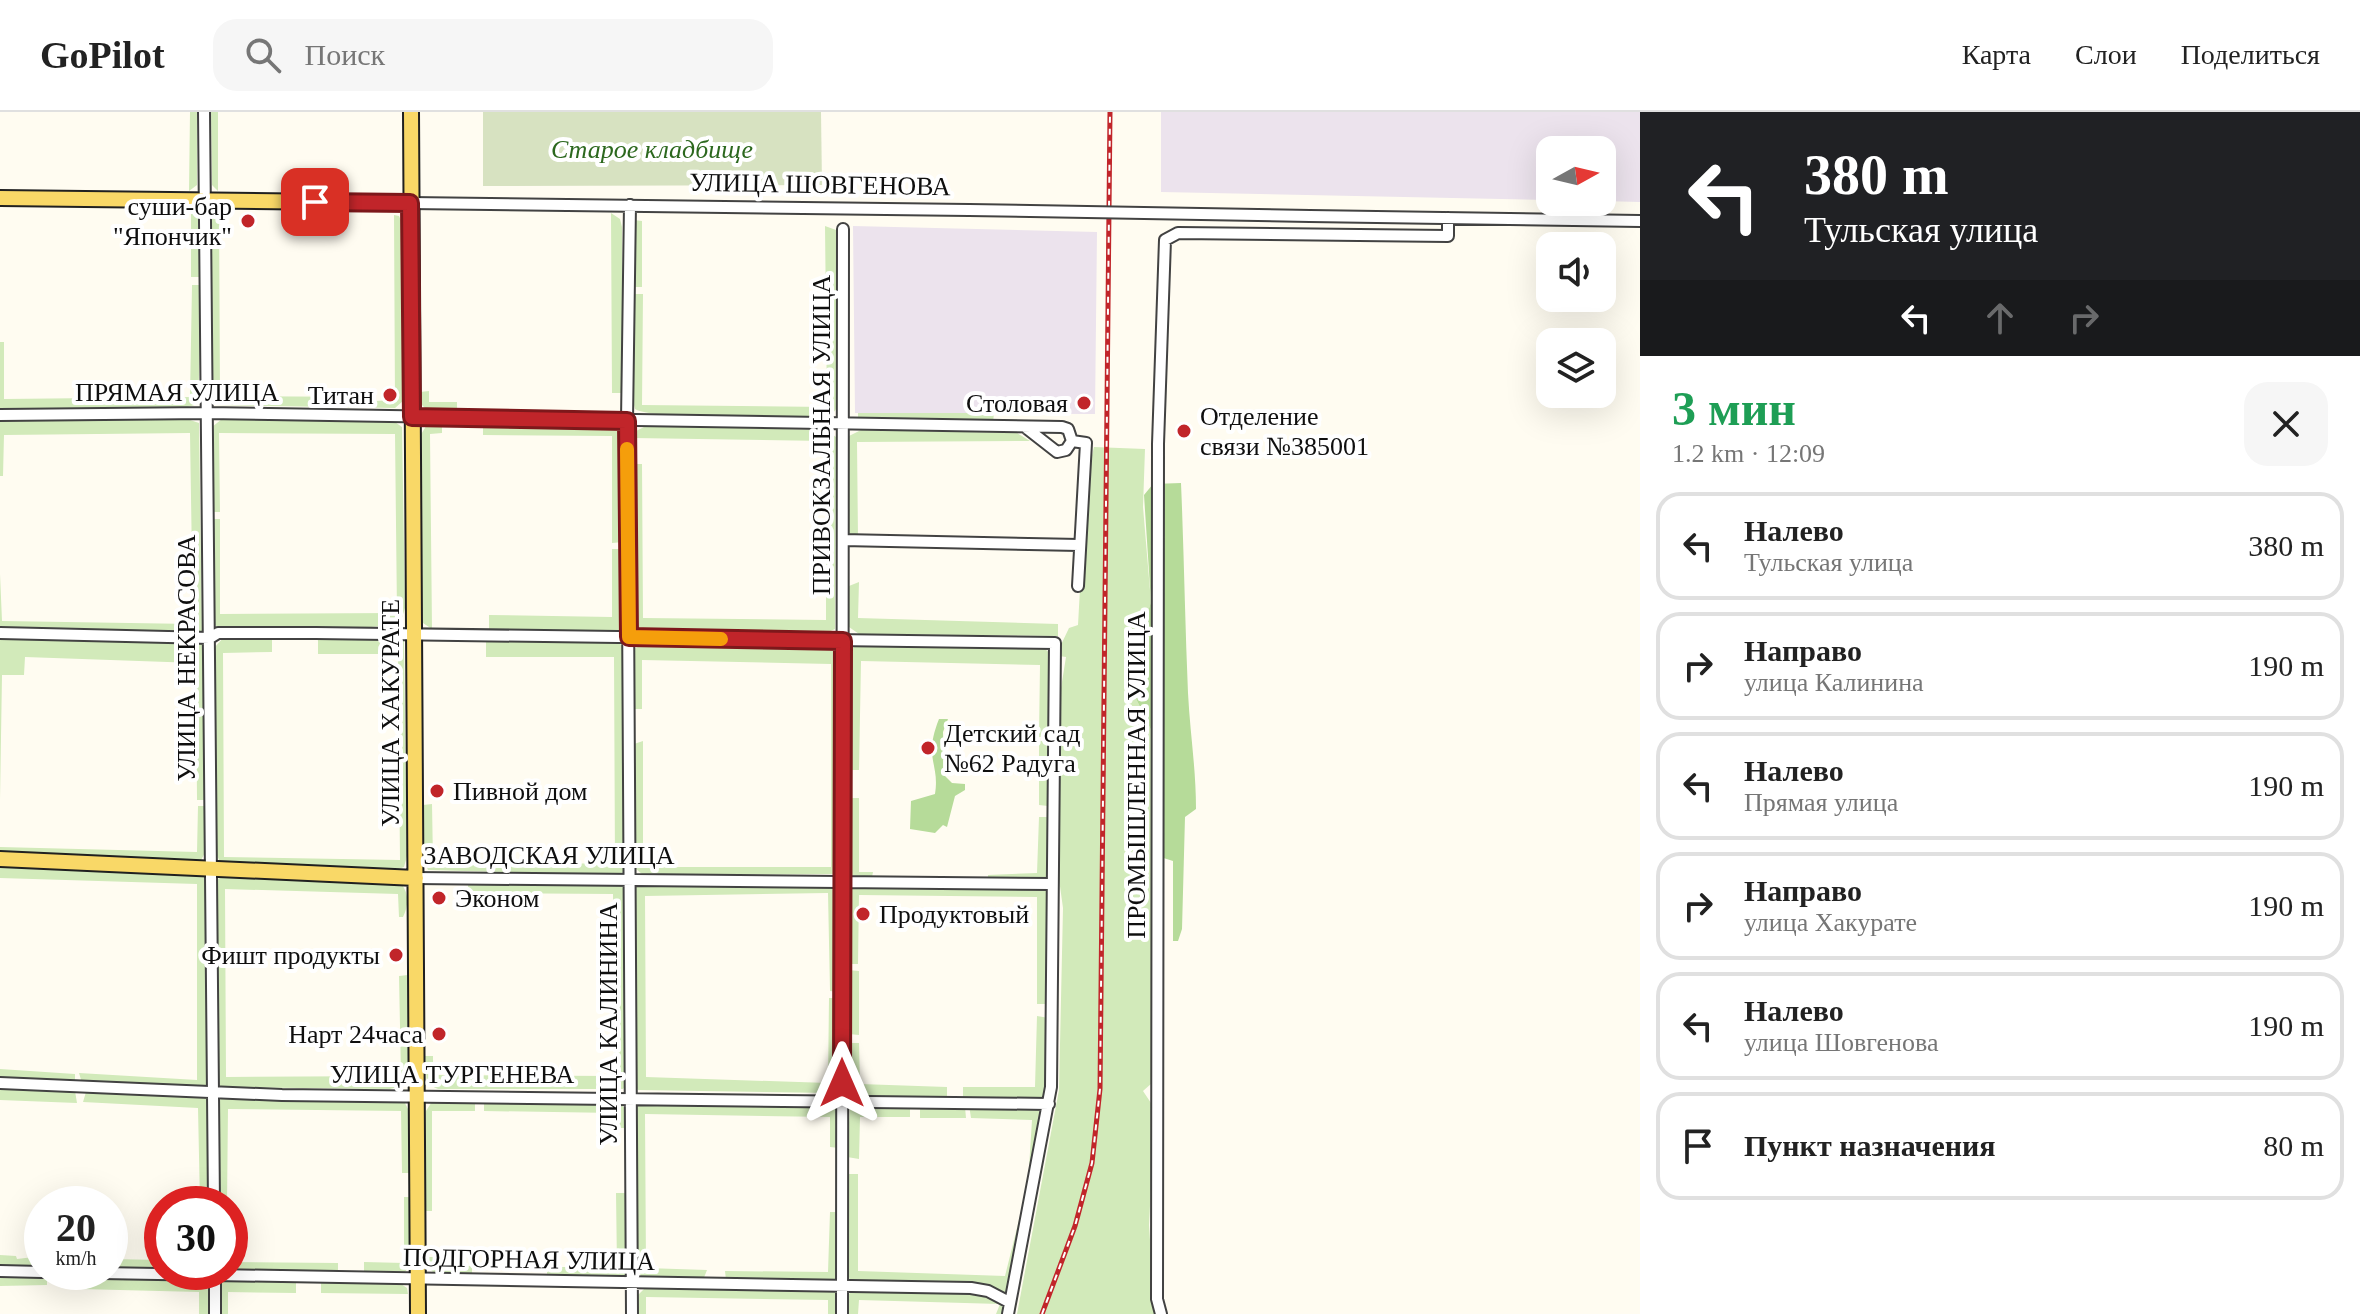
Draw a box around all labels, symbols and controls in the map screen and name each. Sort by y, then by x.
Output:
search box [213,19,773,91]
icon: search [241,33,285,77]
text: GoPilot [40,34,165,76]
text: Поиск [305,38,385,71]
text: Карта [1962,39,2031,70]
text: Слои [2075,39,2137,70]
text: Поделиться [2181,39,2320,70]
park label: Старое кладбище [551,135,753,164]
north arrow [1536,136,1616,216]
map controls [1536,136,1616,408]
icon: left [1672,144,1776,248]
text: 380 m [1804,144,1949,206]
pin [281,168,349,236]
street label: УЛИЦА ШОВГЕНОВА [689,168,951,201]
icon: arrive [293,180,337,224]
place label: суши-бар "Япончик" [113,192,232,251]
text: Тульская улица [1804,210,2038,250]
marker: суши-бар "Япончик" [239,212,257,230]
button: sound [1536,232,1616,312]
street label: ПРИВОКЗАЛЬНАЯ УЛИЦА [807,274,836,595]
icon: left [1894,296,1938,340]
icon: ahead [1978,296,2022,340]
icon: right [2062,296,2106,340]
button: layers [1536,328,1616,408]
street label: ПРЯМАЯ УЛИЦА [75,378,279,407]
place label: Титан [308,381,374,410]
text: 3 мин [1672,382,1796,435]
button: close [2244,382,2328,466]
marker: Титан [381,386,399,404]
place label: Столовая [966,389,1068,418]
marker: Столовая [1075,394,1093,412]
place label: Отделение связи №385001 [1200,402,1369,461]
marker: Отделение связи №385001 [1175,422,1193,440]
text: 1.2 km · 12:09 [1672,439,1825,468]
text: Налево [1744,514,1844,547]
icon: left [1676,524,1720,568]
text: 380 m [2248,529,2324,562]
street label: УЛИЦА НЕКРАСОВА [172,534,201,782]
text: Тульская улица [1744,548,1913,577]
street label: УЛИЦА ХАКУРАТЕ [376,599,405,827]
street label: ПРОМЫШЛЕННАЯ УЛИЦА [1122,611,1151,939]
text: Направо [1744,634,1862,667]
icon: right [1676,644,1720,688]
text: 190 m [2248,649,2324,682]
text: улица Калинина [1744,668,1924,697]
place label: Детский сад №62 Радуга [944,719,1080,778]
marker: Детский сад №62 Радуга [919,739,937,757]
text: Налево [1744,754,1844,787]
icon: left [1676,764,1720,808]
text: 190 m [2248,769,2324,802]
place label: Пивной дом [453,777,587,806]
marker: Пивной дом [428,782,446,800]
text: Прямая улица [1744,788,1898,817]
street label: ЗАВОДСКАЯ УЛИЦА [423,841,675,870]
text: Направо [1744,874,1862,907]
place label: Эконом [455,884,539,913]
icon: right [1676,884,1720,928]
marker: Эконом [430,889,448,907]
text: 190 m [2248,889,2324,922]
place label: Продуктовый [879,900,1029,929]
street label: УЛИЦА КАЛИНИНА [594,902,623,1146]
marker: Продуктовый [854,905,872,923]
text: улица Хакурате [1744,908,1917,937]
place label: Фишт продукты [201,941,380,970]
marker: Фишт продукты [387,946,405,964]
text: Налево [1744,994,1844,1027]
icon: left [1676,1004,1720,1048]
text: 190 m [2248,1009,2324,1042]
place label: Нарт 24часа [288,1020,423,1049]
marker: Нарт 24часа [430,1025,448,1043]
text: улица Шовгенова [1744,1028,1938,1057]
position arrow [800,1041,884,1125]
street label: УЛИЦА ТУРГЕНЕВА [330,1060,575,1089]
icon: arrive [1676,1124,1720,1168]
text: Пункт назначения [1744,1129,1996,1162]
text: 80 m [2263,1129,2324,1162]
speed limit sign: 30 [144,1186,248,1290]
text: 20 [56,1205,96,1250]
street label: ПОДГОРНАЯ УЛИЦА [403,1243,656,1276]
text: km/h [55,1247,97,1269]

